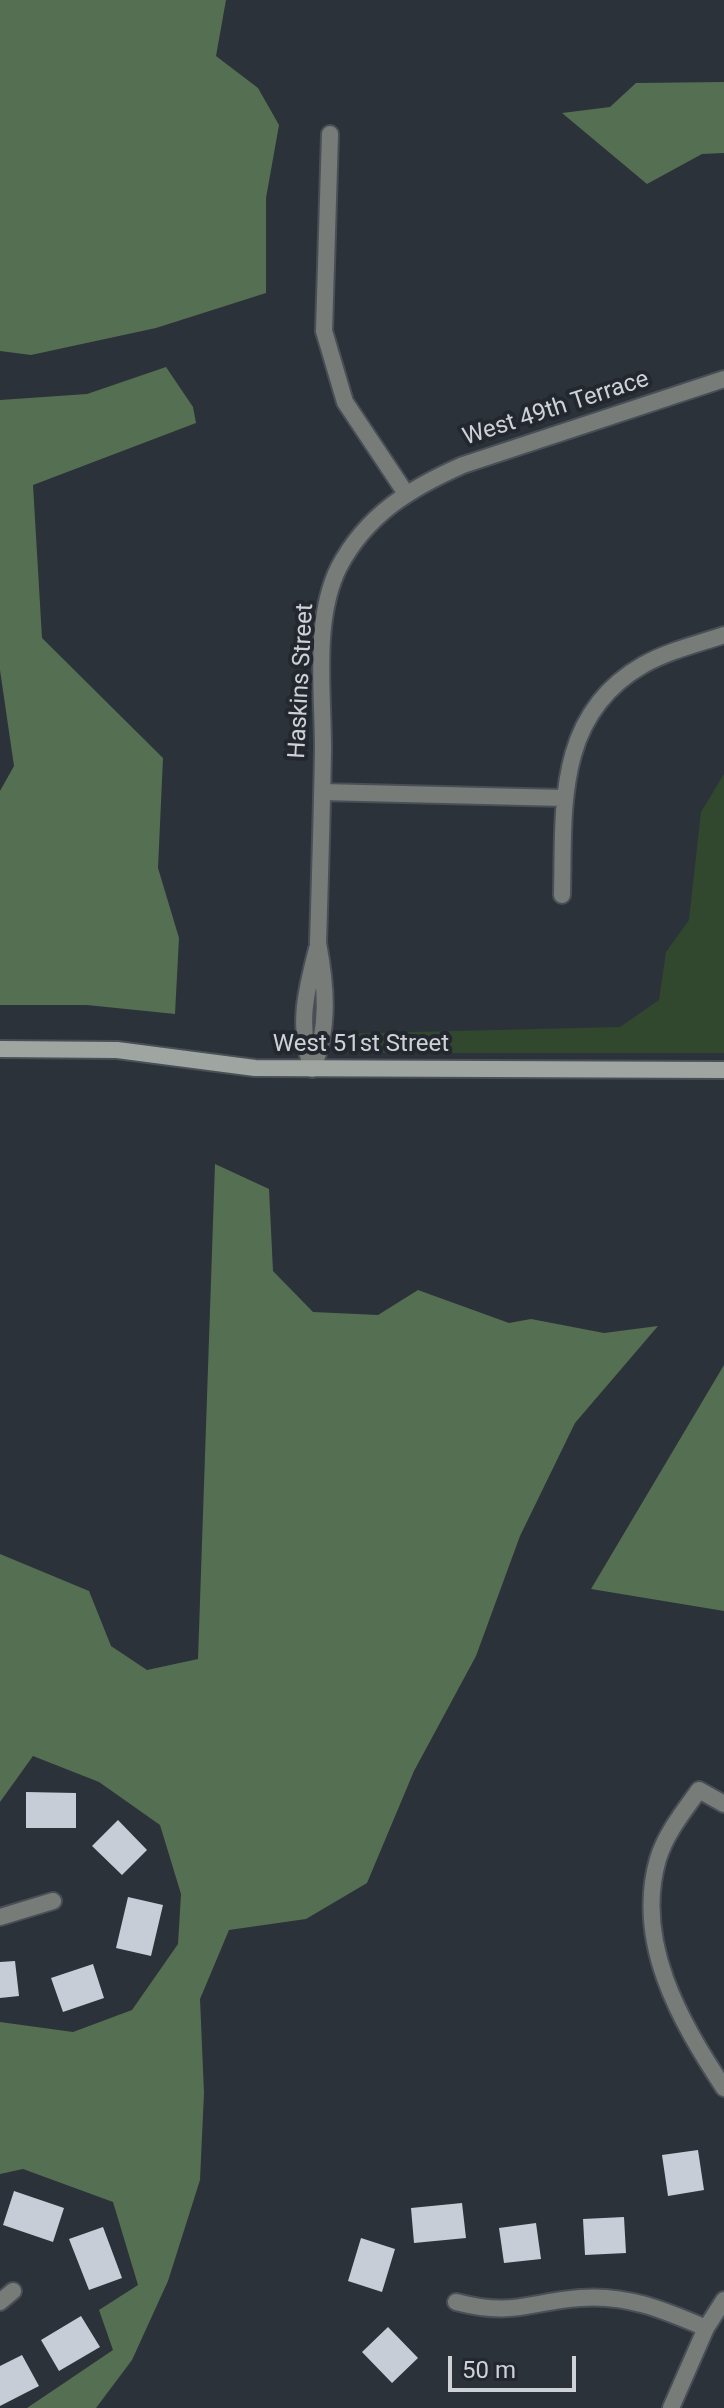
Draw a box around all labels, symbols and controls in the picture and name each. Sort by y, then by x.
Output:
street label: West 49th Terrace [459,365,653,453]
street label: Haskins Street [284,603,320,759]
street label: West 51st Street [273,1031,449,1059]
scale bar [452,2340,580,2390]
text: 50 m [462,2356,516,2384]

